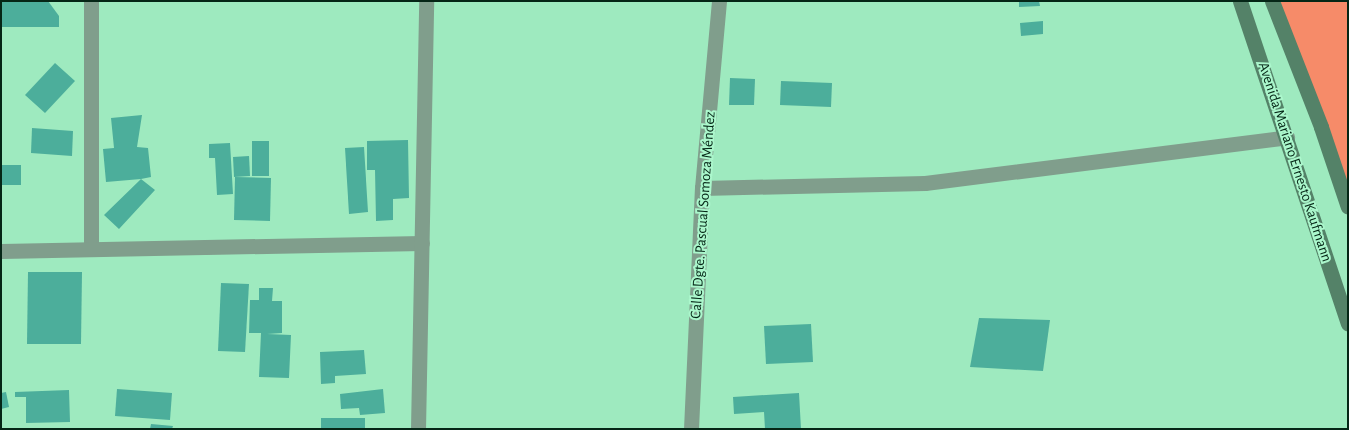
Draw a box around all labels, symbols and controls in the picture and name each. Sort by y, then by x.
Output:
street label: Avenida Mariano Ernesto Kaufmann [1254,60,1336,264]
street label: Calle Dgte. Pascual Somoza Méndez [687,111,719,319]

